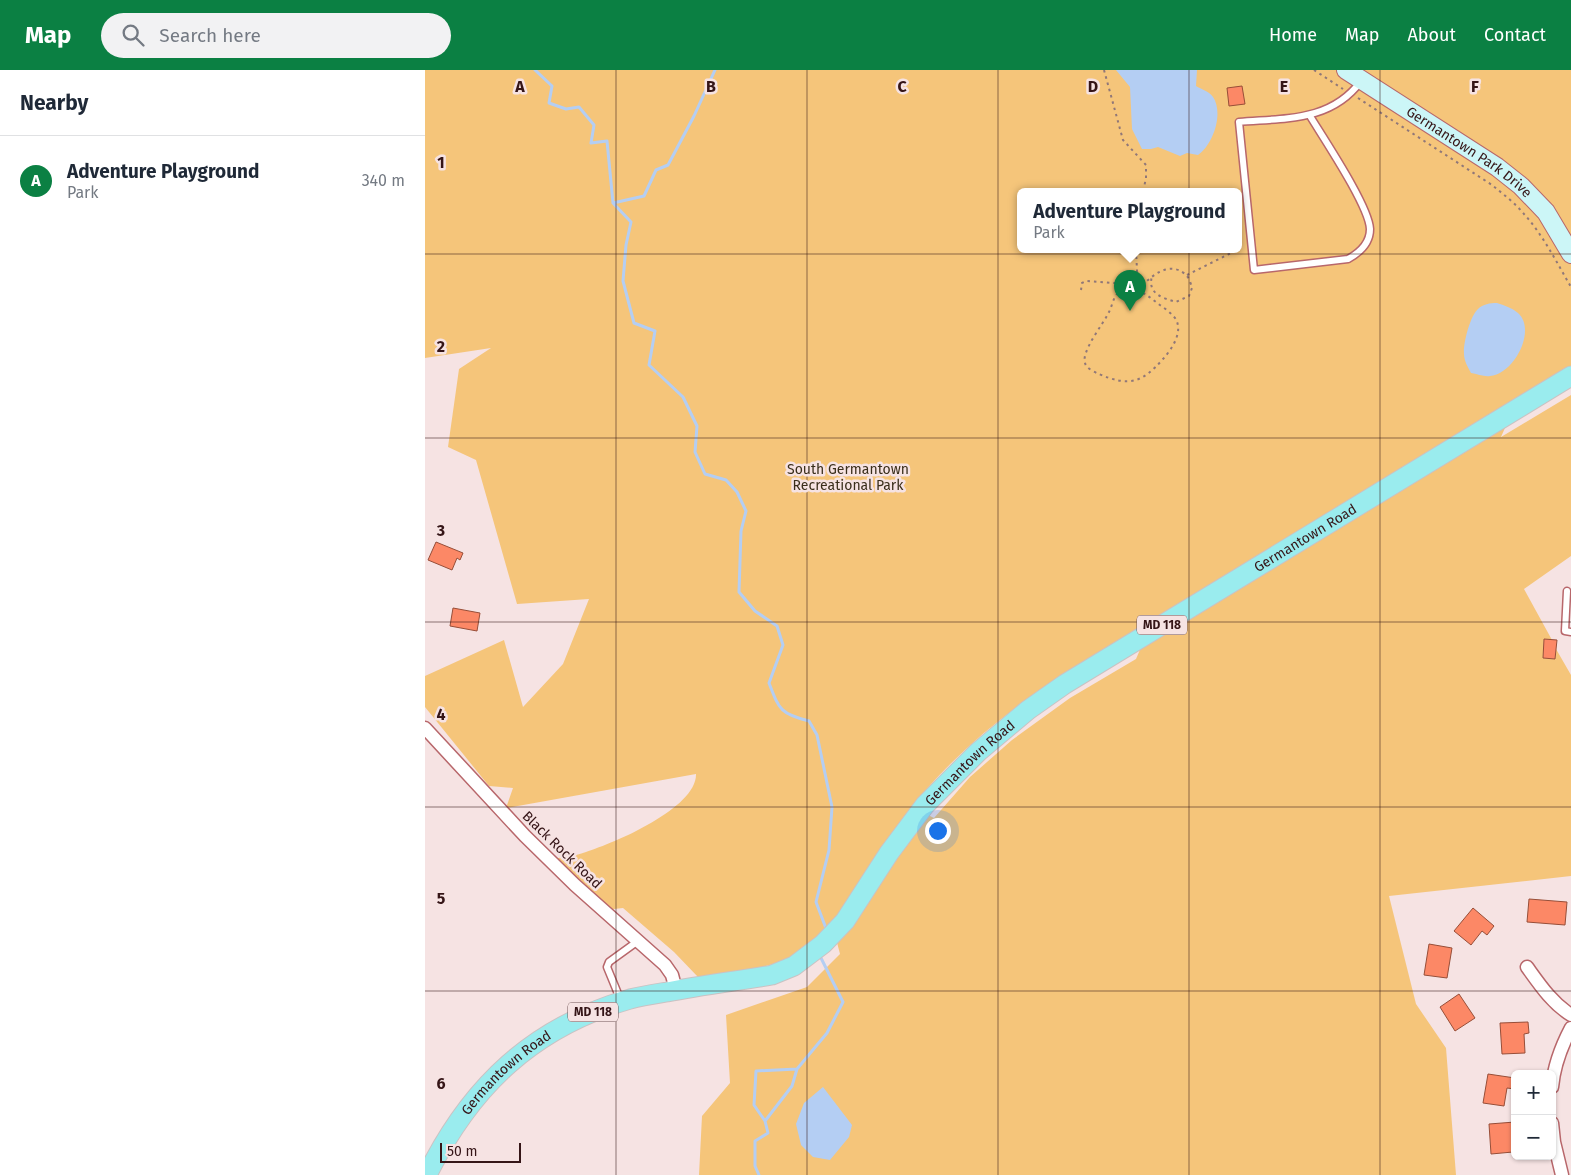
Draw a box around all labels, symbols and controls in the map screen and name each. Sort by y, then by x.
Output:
search box [101,13,451,58]
text: Map [25,21,71,49]
icon: search [119,21,147,49]
text: Search here [159,24,261,47]
text: Home [1269,24,1317,46]
text: Map [1345,24,1379,46]
text: About [1407,24,1456,46]
text: Contact [1484,24,1546,46]
text: A [514,77,525,96]
text: B [706,77,716,96]
text: C [897,77,907,96]
text: D [1088,77,1098,96]
text: E [1280,77,1288,96]
text: F [1471,77,1479,96]
text: Nearby [20,90,88,116]
street label: Germantown Park Drive [1403,103,1536,201]
text: 1 [437,153,445,172]
text: Adventure Playground [67,160,259,183]
text: A [31,171,41,190]
text: 340 m [362,171,405,190]
text: Park [67,183,99,202]
popup [1017,188,1242,253]
text: Adventure Playground [1033,200,1226,223]
text: Park [1033,223,1065,242]
pin: A [1114,270,1146,311]
text: 2 [437,337,445,356]
park label: South Germantown Recreational Park [787,461,909,494]
street label: Germantown Road [1251,500,1360,576]
text: 3 [436,521,445,540]
road number: MD 118 [1137,616,1187,634]
text: 4 [436,705,446,724]
street label: Germantown Road [921,716,1018,809]
street label: Black Rock Road [519,808,605,892]
your location [925,818,951,844]
text: 5 [437,889,446,908]
road number: MD 118 [568,1002,618,1022]
street label: Germantown Road [458,1027,554,1118]
map controls [1511,1070,1556,1160]
button: + [1511,1070,1556,1115]
text: 6 [436,1074,446,1093]
button: − [1511,1115,1556,1160]
scale bar [440,1140,521,1163]
text: 50 m [447,1143,478,1160]

